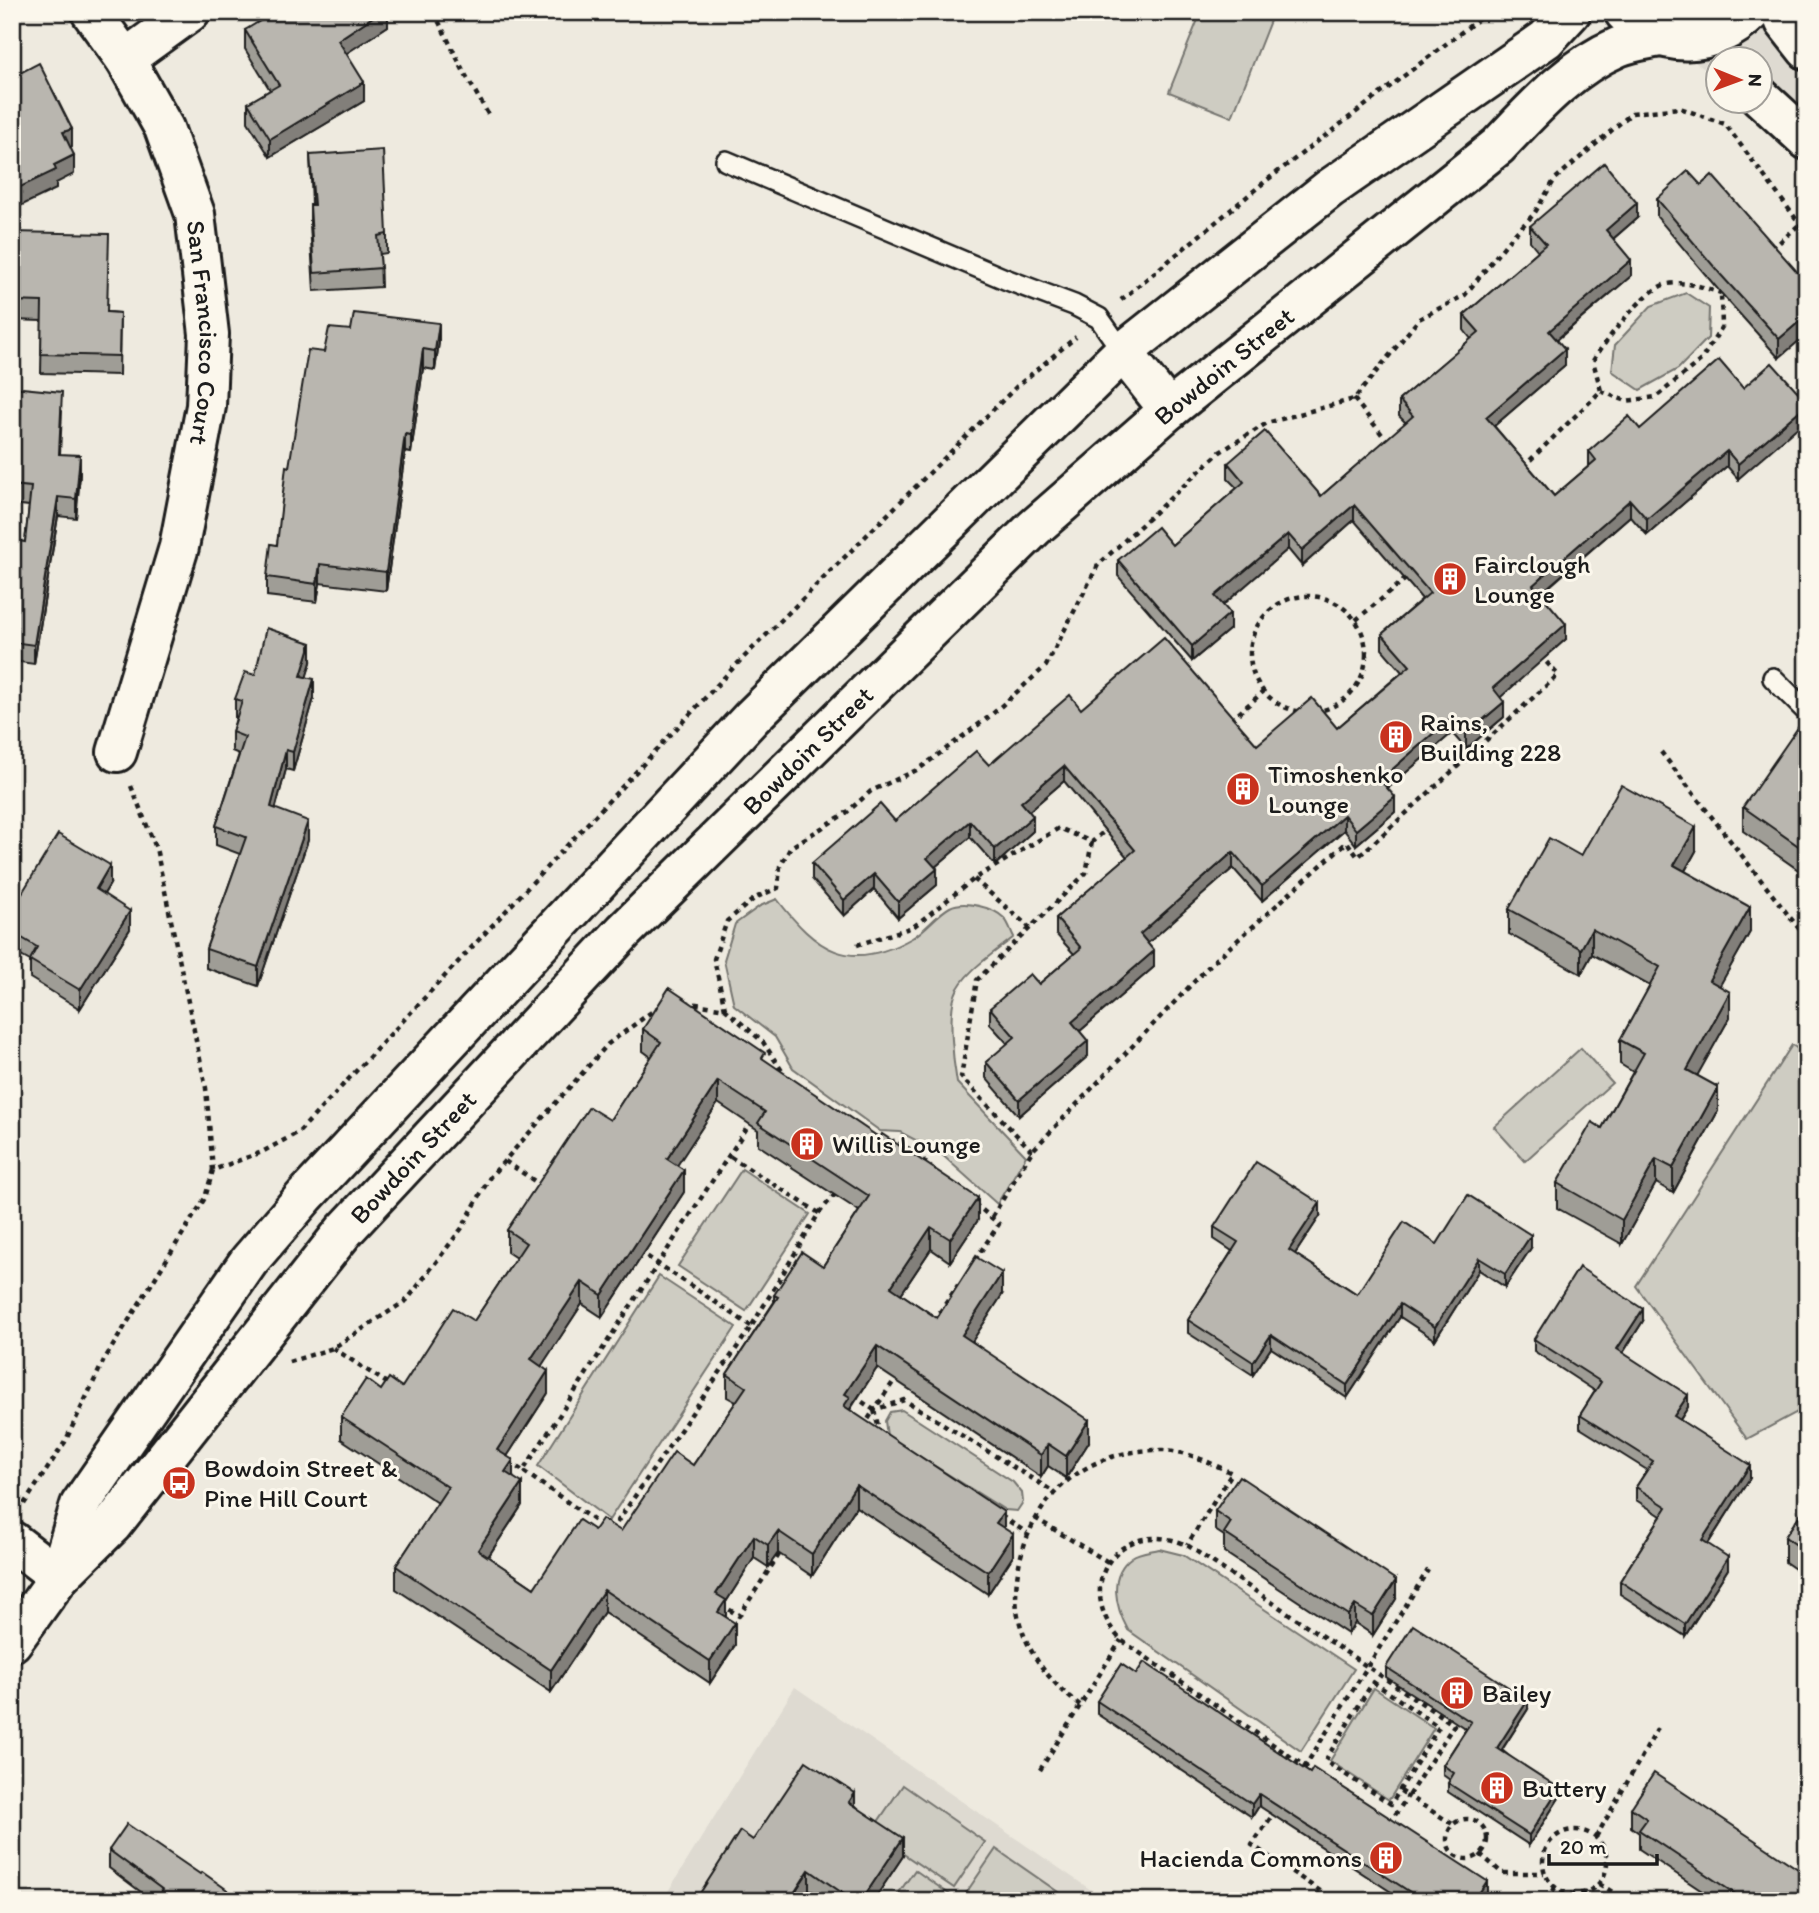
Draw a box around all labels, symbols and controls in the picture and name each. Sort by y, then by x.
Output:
north arrow [1703,46,1773,116]
text: N [1744,74,1767,87]
street label: San Francisco Court [180,219,225,448]
street label: Bowdoin Street [1147,300,1301,432]
place label: Fairclough Lounge [1474,548,1590,610]
building icon: Fairclough Lounge [1431,560,1469,598]
street label: Bowdoin Street [736,679,880,822]
place label: Rains, Building 228 [1420,706,1561,768]
building icon: Rains, Building 228 [1377,718,1415,756]
place label: Timoshenko Lounge [1268,758,1404,820]
building icon: Timoshenko Lounge [1224,770,1262,808]
street label: Bowdoin Street [343,1084,483,1231]
building icon: Willis Lounge [788,1125,826,1163]
place label: Willis Lounge [832,1128,981,1160]
place label: Bowdoin Street & Pine Hill Court [204,1452,398,1514]
bus stop icon: Bowdoin Street & Pine Hill Court [160,1464,198,1502]
building icon: Bailey [1438,1674,1476,1712]
place label: Bailey [1482,1677,1551,1709]
building icon: Buttery [1478,1769,1516,1807]
place label: Buttery [1522,1772,1607,1804]
scale bar [1549,1822,1658,1866]
text: 20 m [1560,1834,1607,1859]
building icon: Hacienda Commons [1367,1839,1405,1877]
place label: Hacienda Commons [1139,1842,1362,1874]

